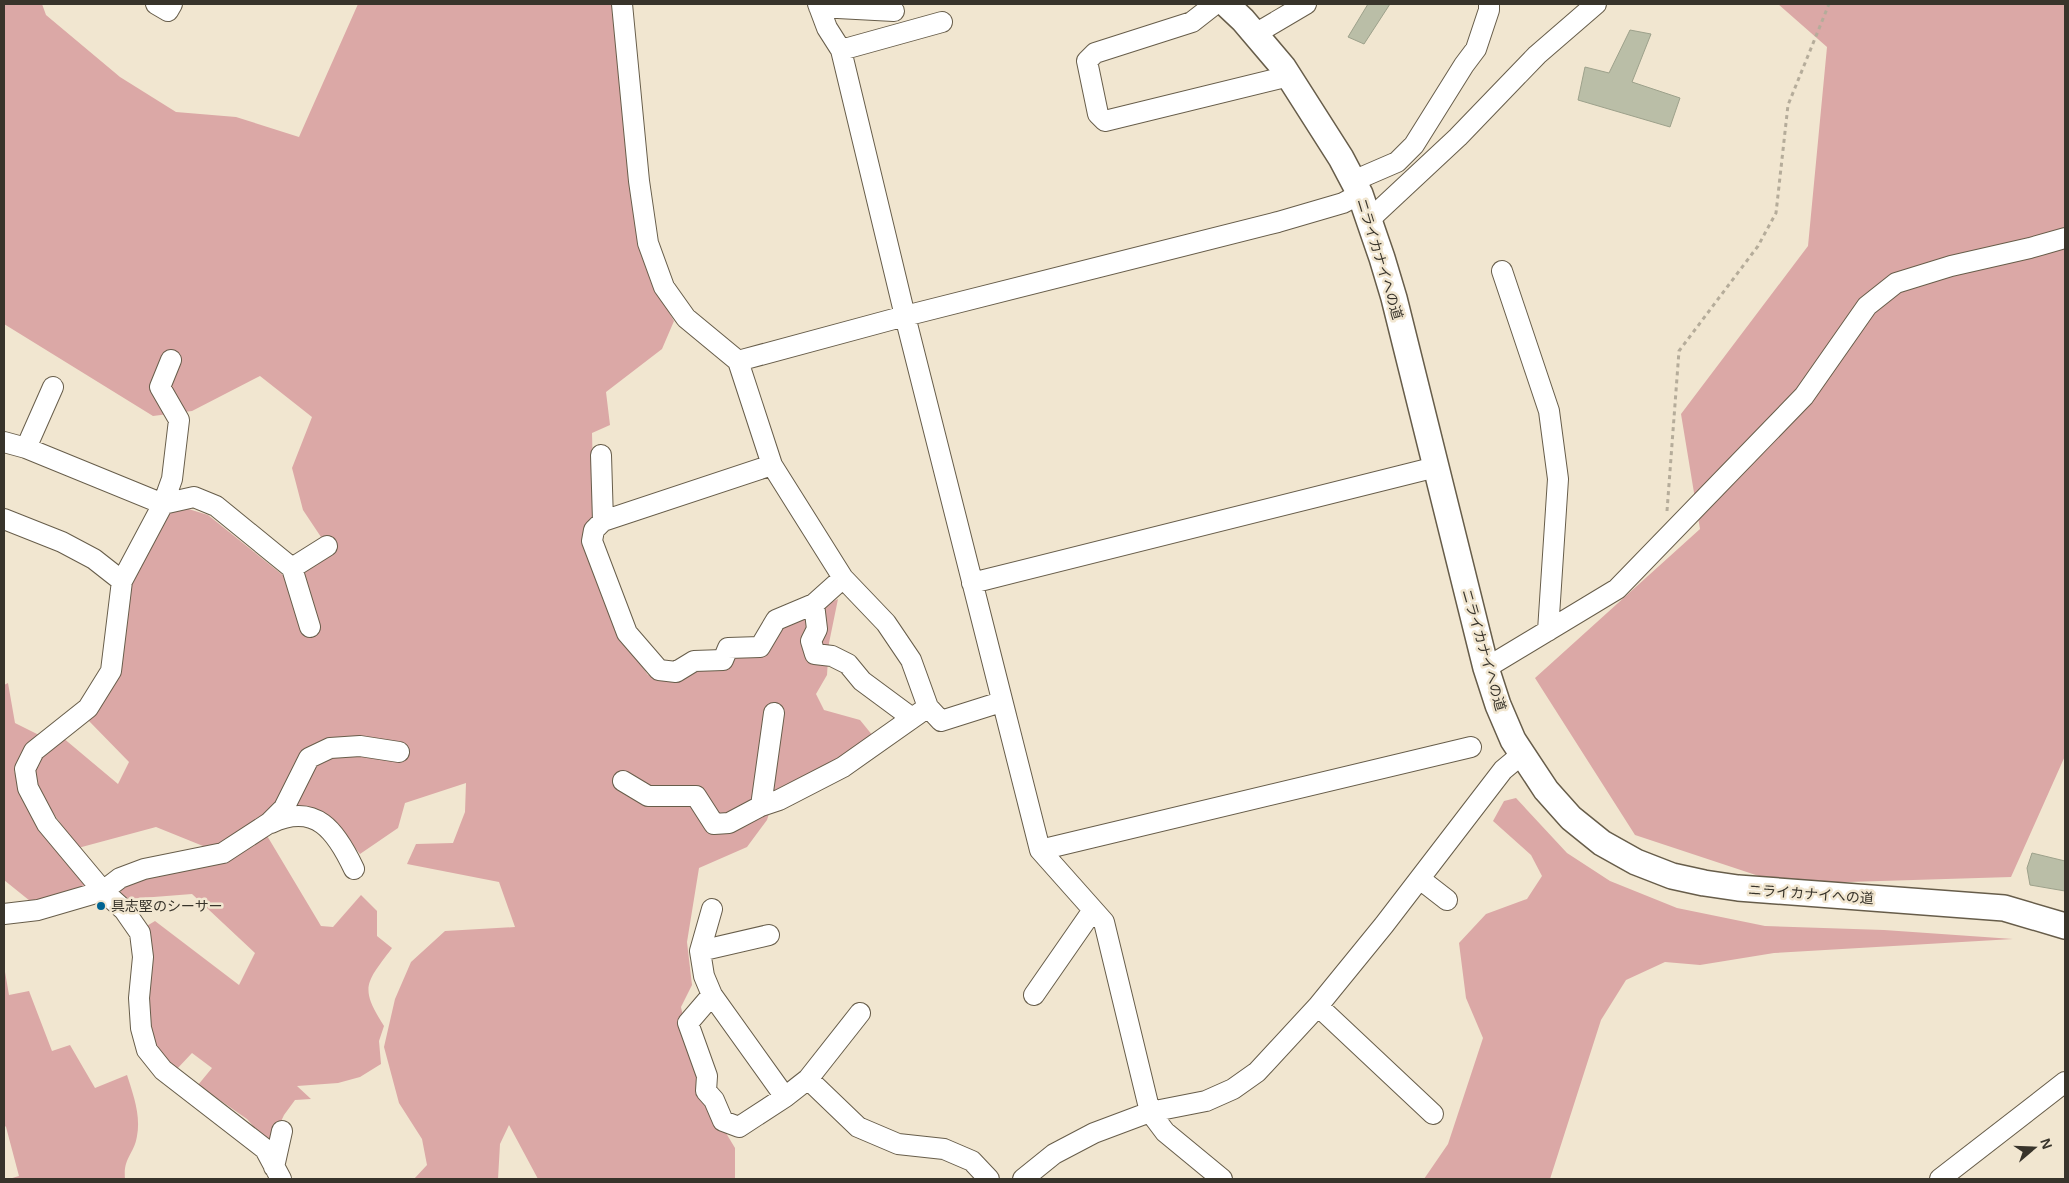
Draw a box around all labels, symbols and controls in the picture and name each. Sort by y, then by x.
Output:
street label: ニライカナイへの道 [1354,196,1406,322]
street label: ニライカナイへの道 [1459,587,1509,713]
street label: ニライカナイへの道 [1748,882,1874,906]
place label: 具志堅のシーサー [111,898,223,914]
marker: 具志堅のシーサー [95,900,107,912]
north arrow [2009,1123,2059,1173]
text: N [2037,1136,2056,1151]

